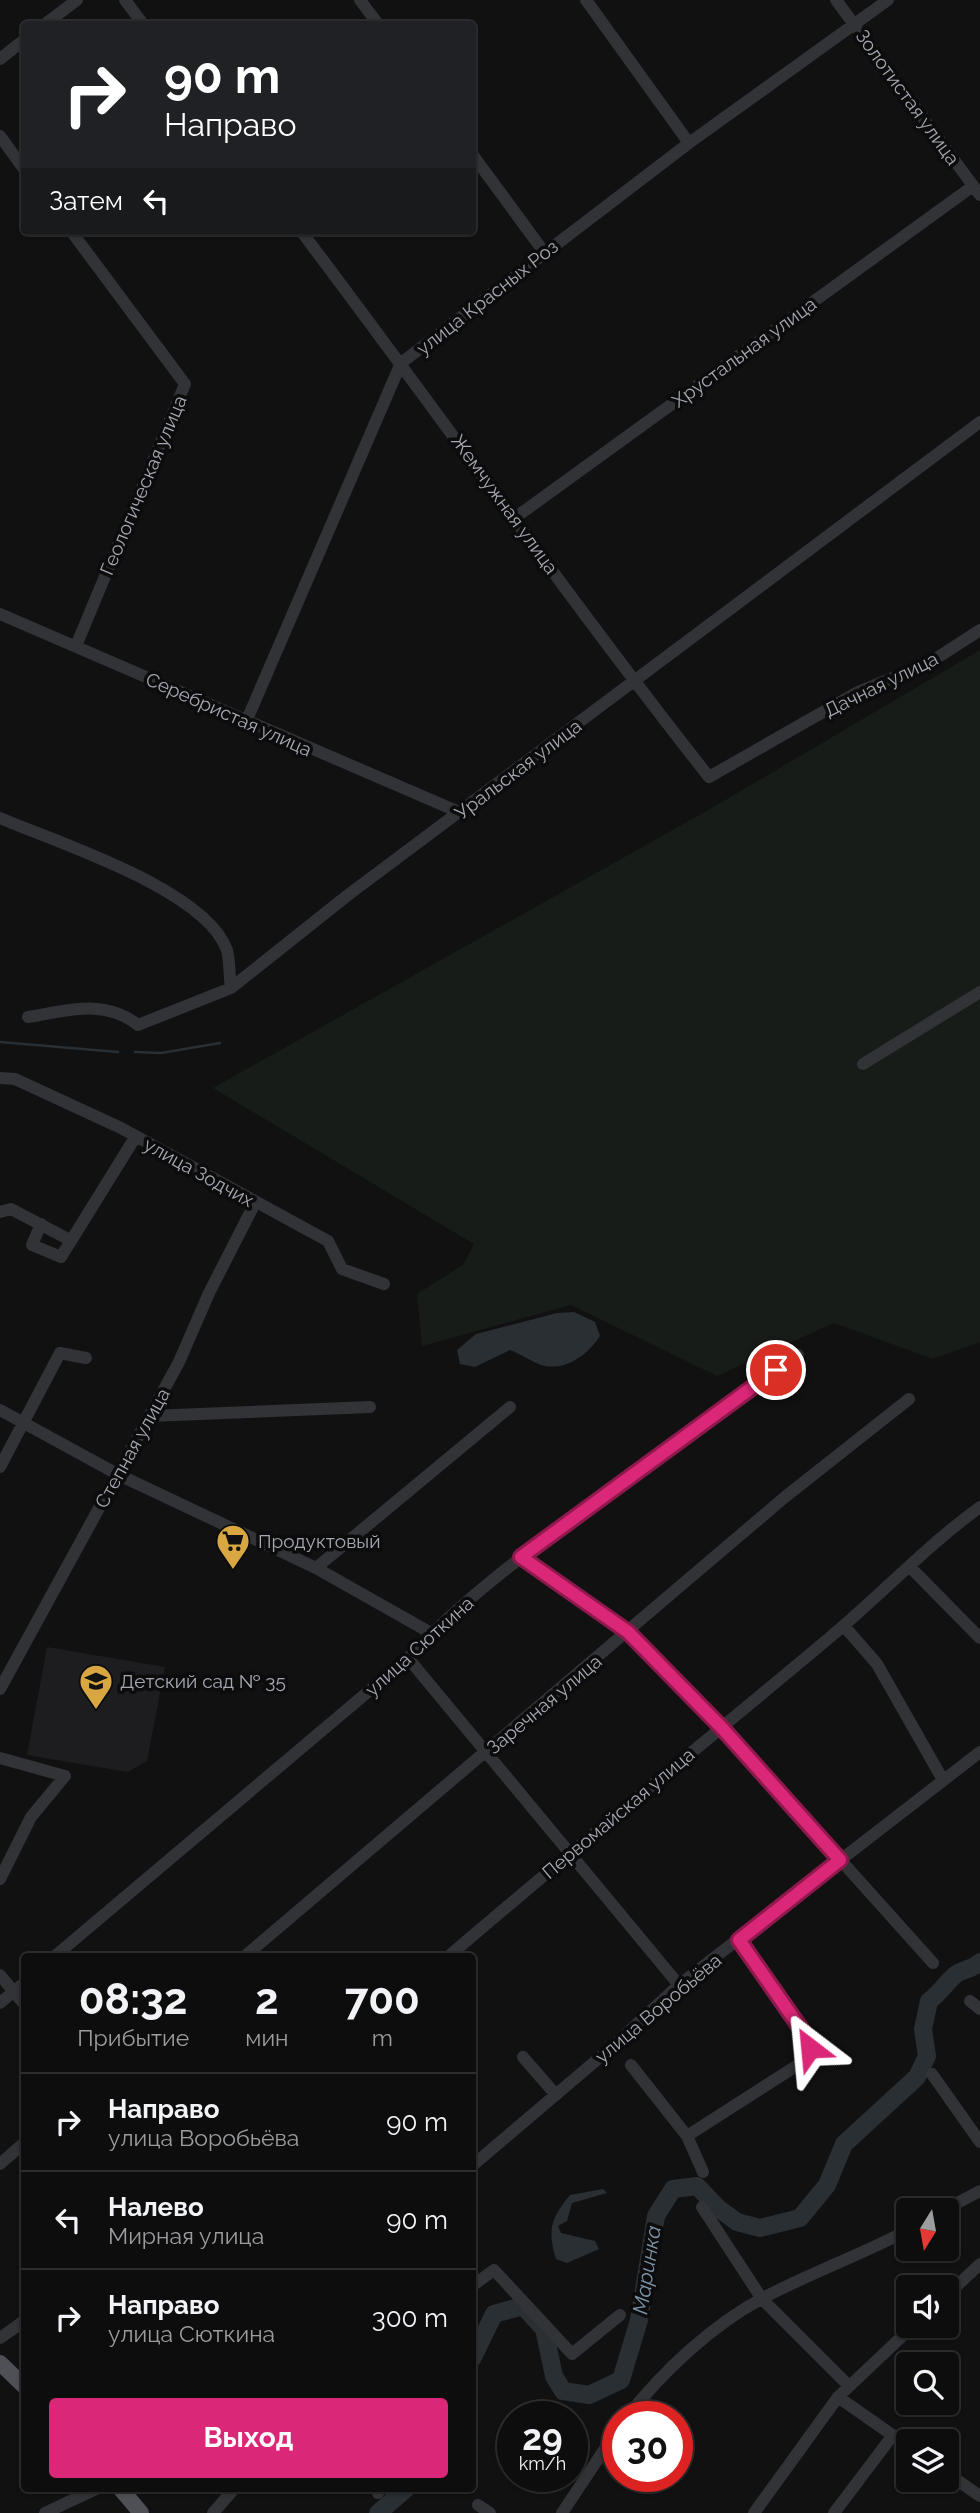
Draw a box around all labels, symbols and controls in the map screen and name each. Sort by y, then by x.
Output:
street label: Золотистая улица [852,25,964,169]
text: 90 m [164,47,280,104]
icon: right [49,49,140,140]
text: Направо [164,106,296,143]
icon: left [137,182,175,220]
text: Затем [49,186,123,216]
street label: улица Красных Роз [412,235,562,359]
street label: Хрустальная улица [668,292,820,412]
street label: Геологическая улица [95,392,191,578]
street label: Жемчужная улица [447,430,563,578]
street label: Дачная улица [821,647,941,721]
street label: Серебристая улица [143,667,315,761]
street label: Уральская улица [451,714,585,824]
street label: улица Зодчих [140,1133,258,1211]
pin [746,1340,806,1400]
icon: arrive [757,1351,795,1389]
street label: Степная улица [90,1384,174,1512]
supermarket icon: Продуктовый [214,1522,252,1571]
place label: Продуктовый [258,1530,381,1552]
street label: улица Сюткина [360,1592,478,1700]
street label: Заречная улица [482,1650,606,1758]
school or university icon: Детский сад № 35 [77,1662,115,1711]
place label: Детский сад № 35 [120,1670,286,1692]
street label: Первомайская улица [538,1743,698,1883]
street label: улица Воробьёва [590,1949,726,2067]
text: 08:32 [79,1975,187,2024]
text: 2 [255,1975,279,2024]
text: 700 [345,1975,420,2024]
position arrow [773,2011,847,2085]
text: Прибытие [77,2024,189,2051]
text: мин [245,2024,289,2051]
text: m [372,2024,393,2051]
text: Направо [108,2094,219,2124]
icon: right [49,2103,87,2141]
text: 90 m [386,2107,448,2137]
text: улица Воробьёва [108,2124,299,2151]
text: Налево [108,2192,204,2222]
north arrow [896,2198,959,2261]
map controls [896,2198,959,2492]
icon: left [49,2201,87,2239]
text: 90 m [386,2205,448,2235]
text: Мирная улица [108,2222,264,2249]
water label: Маринка [627,2224,666,2316]
button: sound [896,2275,959,2338]
text: Направо [108,2290,219,2320]
icon: right [49,2299,87,2337]
text: 300 m [372,2303,448,2333]
text: улица Сюткина [108,2320,275,2347]
button: search [896,2352,959,2415]
button: Выход [49,2398,448,2478]
speed limit sign: 30 [602,2401,693,2492]
text: 29 [522,2417,563,2458]
button: layers [896,2429,959,2492]
text: km/h [519,2453,566,2474]

